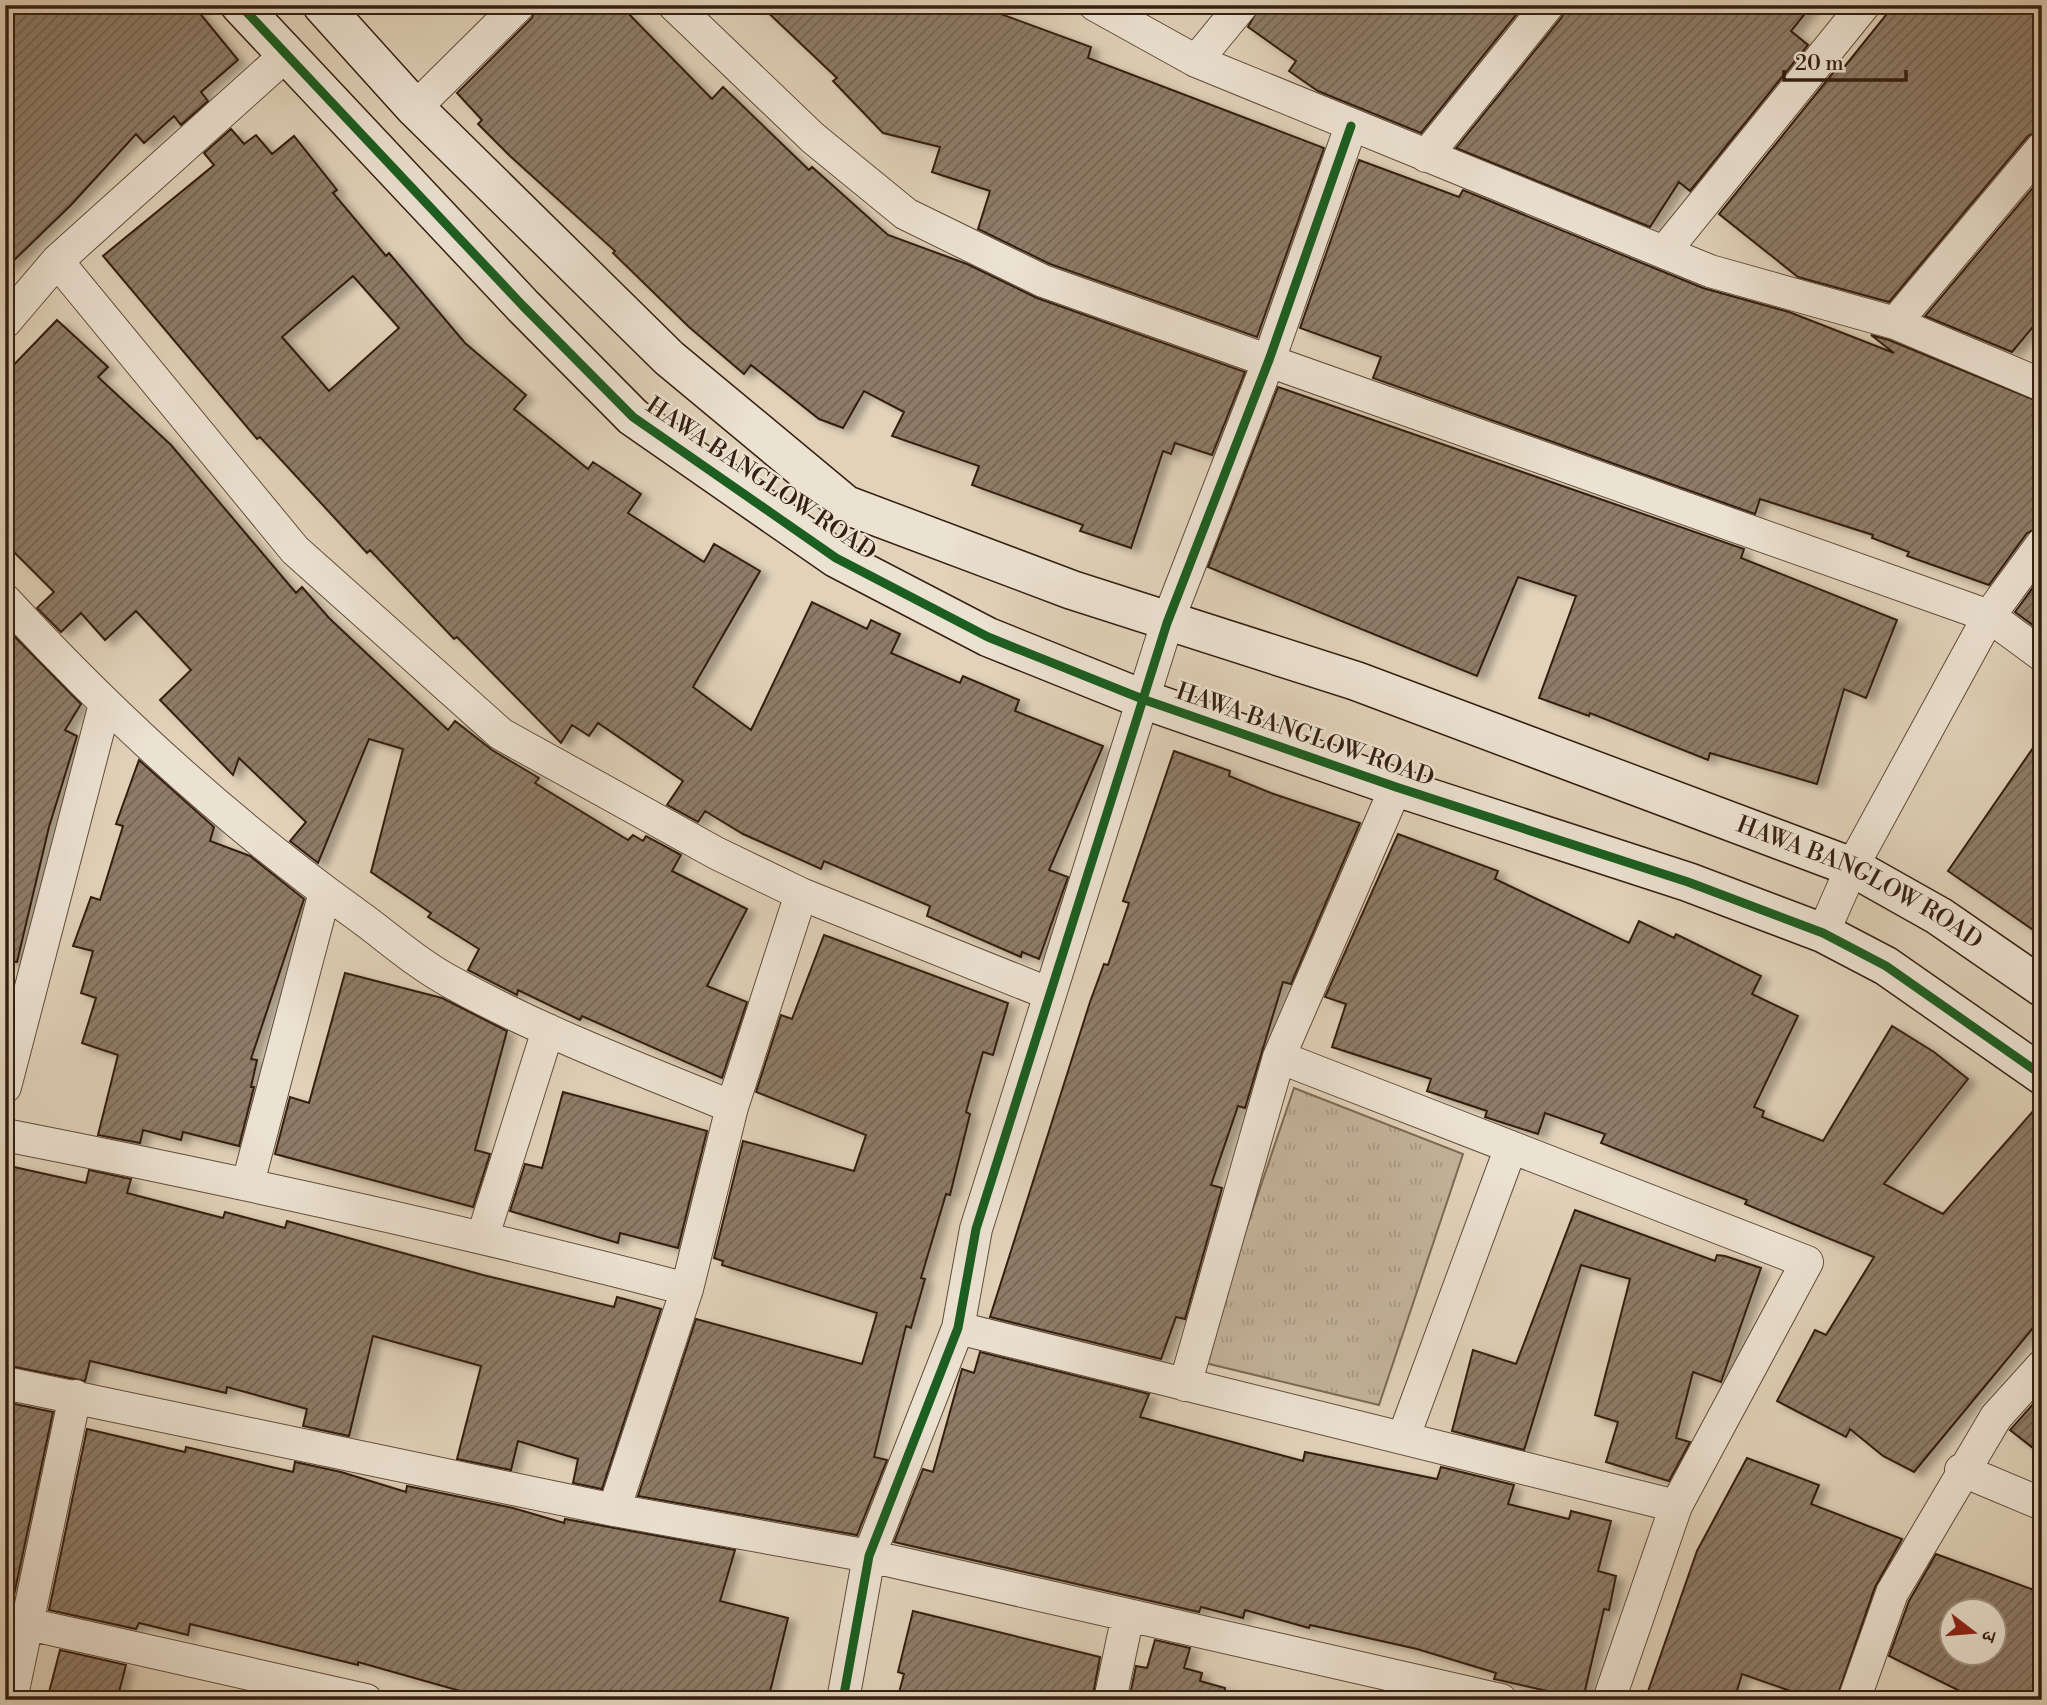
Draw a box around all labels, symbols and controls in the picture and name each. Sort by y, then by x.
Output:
scale bar [1784,38,1907,82]
text: 20 m [1795,51,1844,77]
street label: HAWA BANGLOW ROAD [640,391,882,567]
street label: HAWA BANGLOW ROAD [1172,677,1438,793]
street label: HAWA BANGLOW ROAD [1732,810,1988,956]
north arrow [1938,1596,2008,1666]
text: उ [1975,1627,2002,1646]

